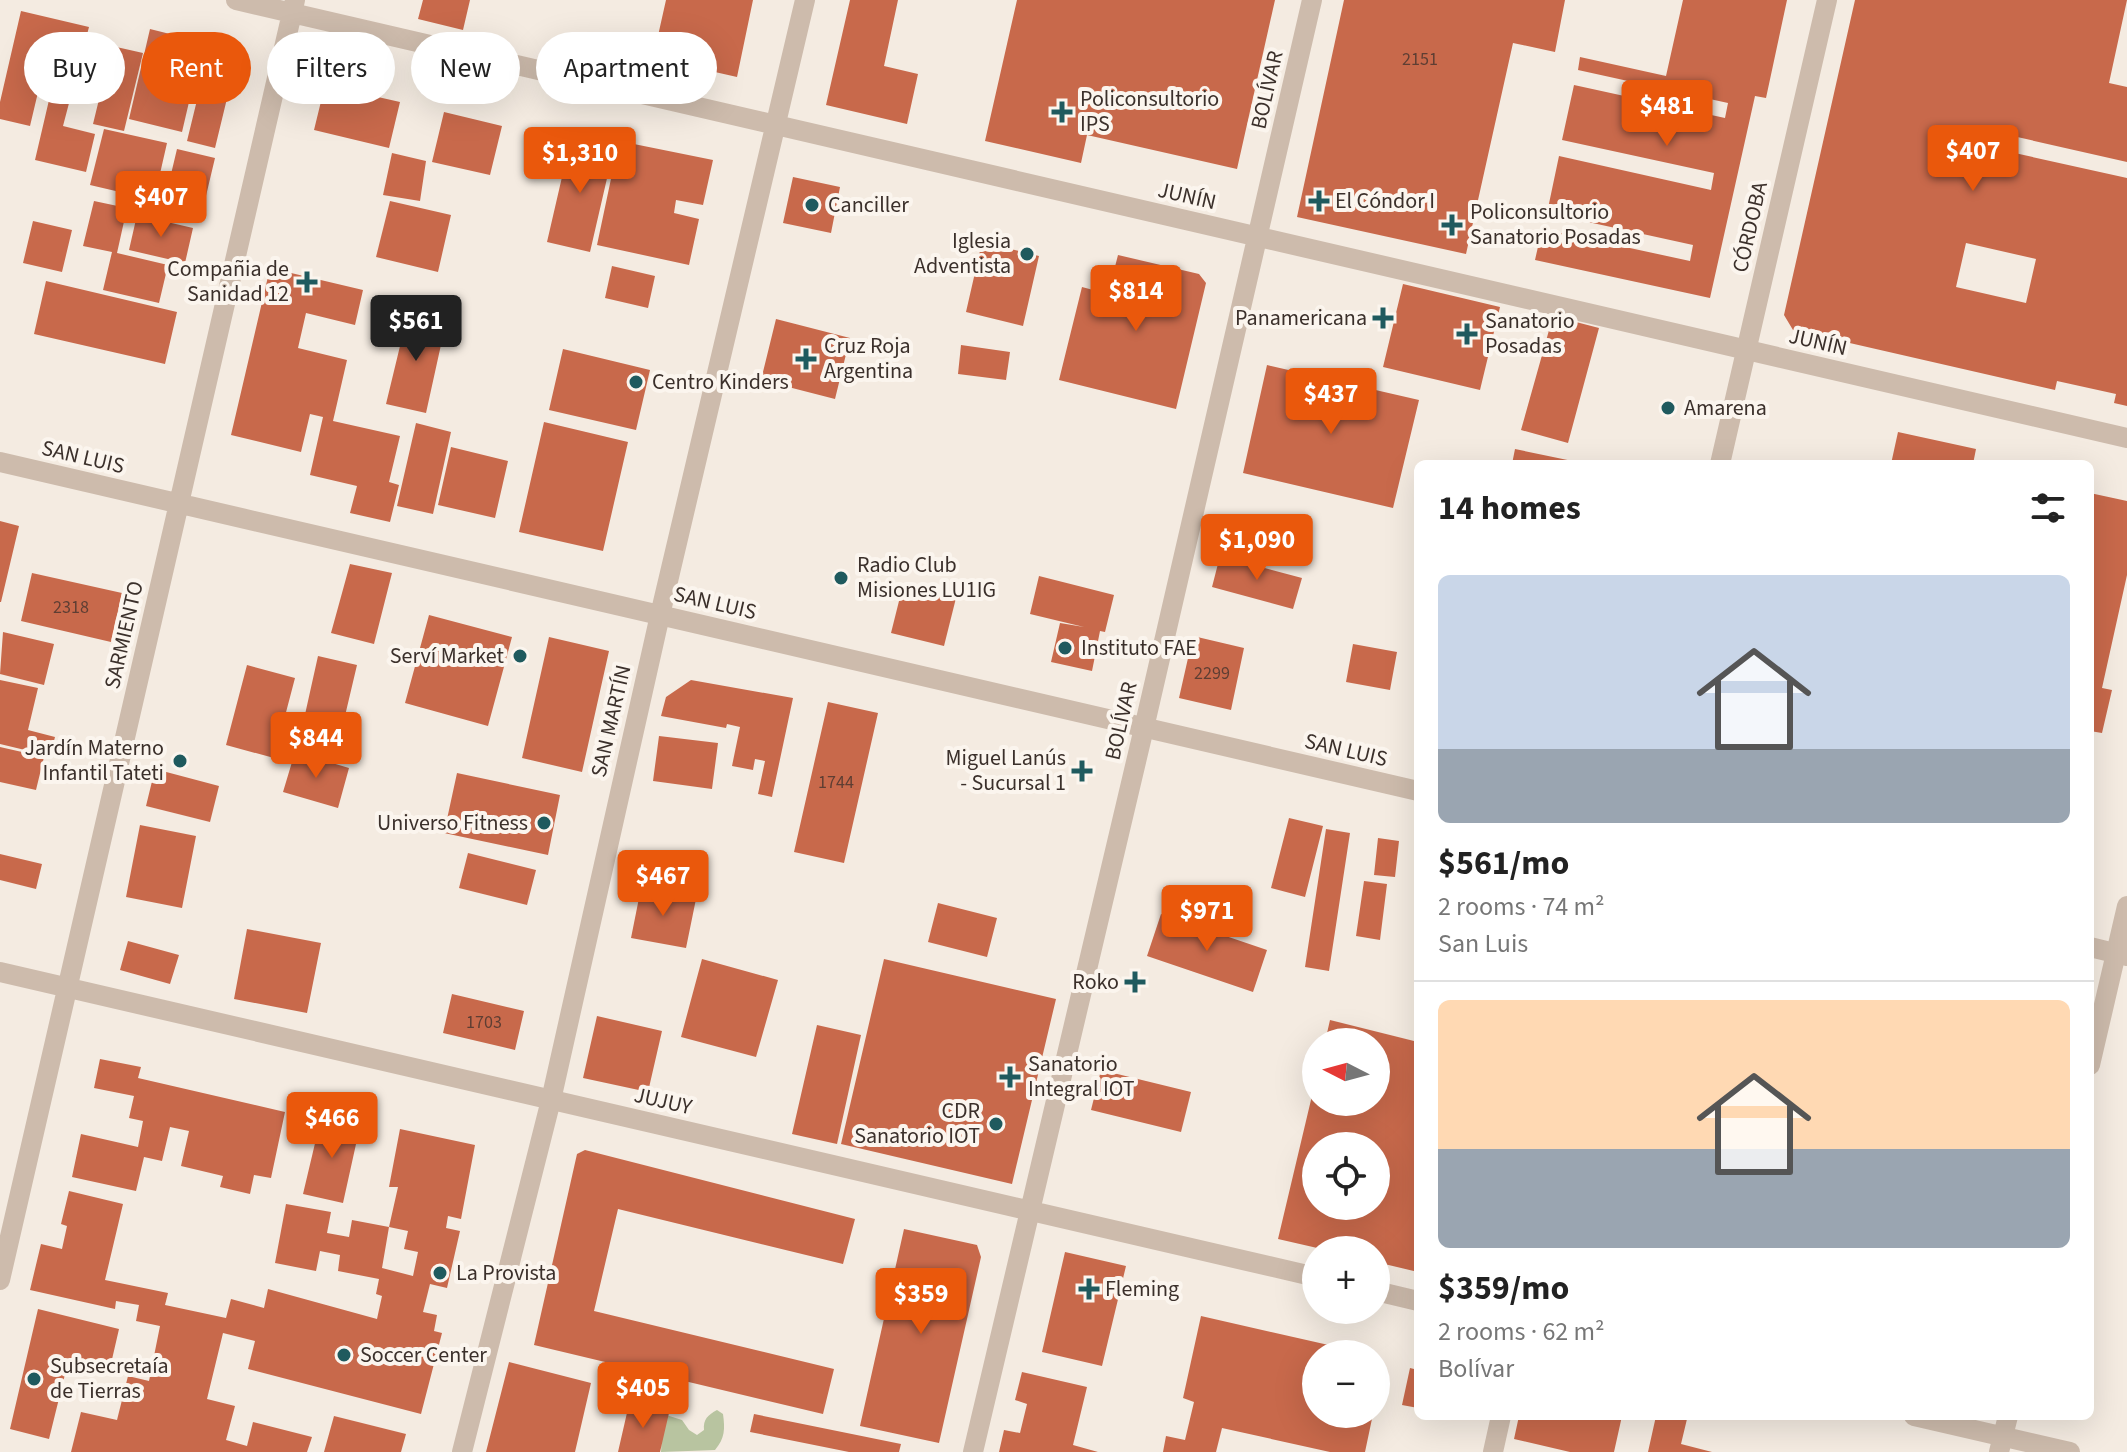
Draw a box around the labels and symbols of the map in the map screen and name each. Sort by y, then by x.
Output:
house number: 2151 [1402,47,1438,72]
street label: BOLÍVAR [1242,48,1292,132]
pin: $481 [1620,80,1714,148]
place label: Policonsultorio IPS [1080,83,1219,140]
marker: Policonsultorio IPS [1051,101,1073,123]
pin: $407 [1926,125,2020,193]
pin: $1,310 [515,127,645,195]
pin: $407 [114,171,208,239]
street label: JUNÍN [1155,174,1219,218]
street label: CÓRDOBA [1724,178,1776,275]
place label: El Cóndor I [1335,185,1435,217]
place label: Canciller [828,189,909,221]
marker: El Cóndor I [1310,192,1328,210]
marker: Canciller [803,196,821,214]
place label: Policonsultorio Sanatorio Posadas [1470,196,1641,253]
marker: Policonsultorio Sanatorio Posadas [1441,214,1463,236]
place label: Iglesia Adventista [914,225,1011,282]
marker: Iglesia Adventista [1018,245,1036,263]
place label: Compañia de Sanidad 12 [167,253,289,310]
pin: $814 [1089,265,1183,333]
marker: Compañia de Sanidad 12 [296,271,318,293]
pin: $561 [369,295,463,363]
place label: Panamericana [1235,302,1367,334]
place label: Sanatorio Posadas [1485,305,1575,362]
marker: Panamericana [1374,309,1392,327]
street label: JUNÍN [1786,320,1850,364]
marker: Sanatorio Posadas [1456,323,1478,345]
place label: Cruz Roja Argentina [824,330,913,387]
marker: Cruz Roja Argentina [795,348,817,370]
place label: Centro Kinders [652,366,789,398]
pin: $437 [1284,368,1378,436]
marker: Centro Kinders [627,373,645,391]
place label: Amarena [1684,392,1767,424]
marker: Amarena [1659,399,1677,417]
street label: SAN LUIS [38,432,128,482]
pin: $1,090 [1192,514,1322,582]
place label: Radio Club Misiones LU1IG [857,549,996,606]
marker: Radio Club Misiones LU1IG [832,569,850,587]
street label: SARMIENTO [96,578,152,692]
street label: SAN LUIS [670,578,760,628]
house number: 2318 [53,595,89,620]
place label: Instituto FAE [1081,632,1197,664]
marker: Instituto FAE [1056,639,1074,657]
place label: Serví Market [390,640,505,672]
marker: Serví Market [511,647,529,665]
house number: 2299 [1194,661,1230,686]
street label: SAN MARTÍN [583,662,639,780]
street label: BOLÍVAR [1096,679,1146,763]
pin: $844 [269,712,363,780]
street label: SAN LUIS [1301,725,1391,775]
place label: Jardín Materno Infantil Tateti [24,732,164,789]
place label: Miguel Lanús - Sucursal 1 [946,742,1066,799]
marker: Jardín Materno Infantil Tateti [171,752,189,770]
marker: Miguel Lanús - Sucursal 1 [1073,762,1091,780]
house number: 1744 [818,770,854,795]
place label: Universo Fitness [377,807,528,839]
marker: Universo Fitness [535,814,553,832]
pin: $467 [616,850,710,918]
pin: $971 [1160,885,1254,953]
place label: Roko [1072,966,1119,998]
marker: Roko [1126,973,1144,991]
house number: 1703 [466,1010,502,1035]
north arrow [1302,1028,1390,1116]
place label: Sanatorio Integral IOT [1028,1048,1135,1105]
marker: Sanatorio Integral IOT [999,1066,1021,1088]
street label: JUJUY [631,1079,696,1123]
pin: $466 [285,1092,379,1160]
place label: CDR Sanatorio IOT [854,1095,980,1152]
marker: CDR Sanatorio IOT [987,1115,1005,1133]
place label: La Provista [456,1257,556,1289]
marker: La Provista [431,1264,449,1282]
pin: $359 [874,1268,968,1336]
place label: Fleming [1105,1273,1179,1305]
marker: Fleming [1080,1280,1098,1298]
place label: Soccer Center [360,1339,487,1371]
marker: Soccer Center [335,1346,353,1364]
place label: Subsecretaía de Tierras [50,1350,169,1407]
pin: $405 [596,1362,690,1430]
marker: Subsecretaía de Tierras [25,1370,43,1388]

